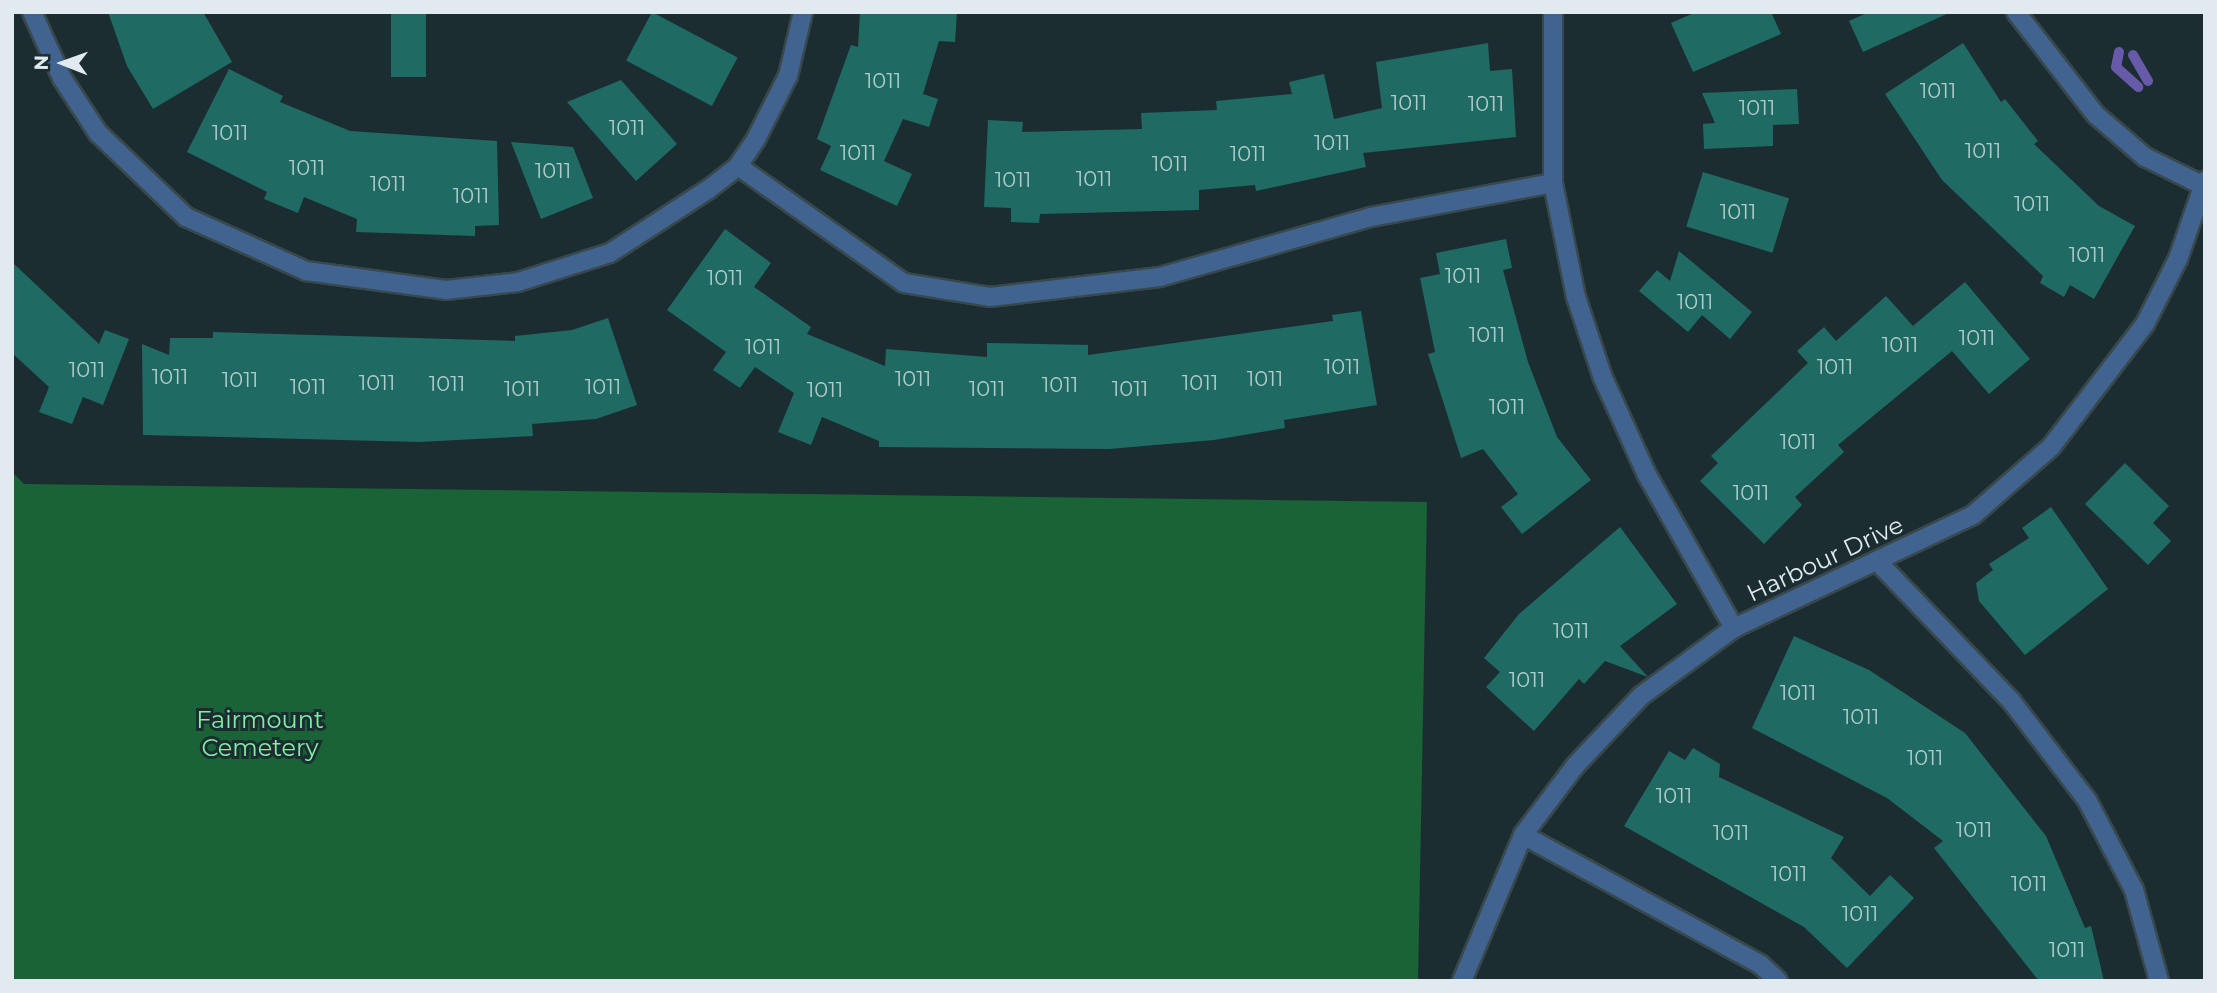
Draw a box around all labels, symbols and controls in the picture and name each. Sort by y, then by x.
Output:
north arrow [28,28,98,98]
text: N [30,55,53,71]
house number: 1011 [865,68,901,94]
house number: 1011 [1920,78,1956,104]
house number: 1011 [1391,90,1427,116]
house number: 1011 [1468,91,1504,117]
house number: 1011 [1739,95,1775,121]
house number: 1011 [609,115,645,141]
house number: 1011 [212,120,248,146]
house number: 1011 [1314,130,1350,156]
house number: 1011 [1965,138,2001,164]
house number: 1011 [840,140,876,166]
house number: 1011 [1230,141,1266,167]
house number: 1011 [1152,151,1188,177]
house number: 1011 [289,155,325,181]
house number: 1011 [535,158,571,184]
house number: 1011 [1076,166,1112,192]
house number: 1011 [995,167,1031,193]
house number: 1011 [370,171,406,197]
house number: 1011 [453,183,489,209]
house number: 1011 [2014,191,2050,217]
house number: 1011 [1720,199,1756,225]
house number: 1011 [2069,242,2105,268]
house number: 1011 [1445,263,1481,289]
house number: 1011 [707,265,743,291]
house number: 1011 [1677,289,1713,315]
house number: 1011 [1469,322,1505,348]
house number: 1011 [1959,325,1995,351]
house number: 1011 [1882,332,1918,358]
house number: 1011 [745,334,781,360]
house number: 1011 [1324,354,1360,380]
house number: 1011 [1817,354,1853,380]
house number: 1011 [69,357,105,383]
house number: 1011 [152,364,188,390]
house number: 1011 [895,366,931,392]
house number: 1011 [1247,366,1283,392]
house number: 1011 [222,367,258,393]
house number: 1011 [359,370,395,396]
house number: 1011 [1182,370,1218,396]
house number: 1011 [429,371,465,397]
house number: 1011 [1042,372,1078,398]
house number: 1011 [290,374,326,400]
house number: 1011 [585,374,621,400]
house number: 1011 [504,376,540,402]
house number: 1011 [969,376,1005,402]
house number: 1011 [1112,376,1148,402]
house number: 1011 [807,377,843,403]
house number: 1011 [1489,394,1525,420]
house number: 1011 [1780,429,1816,455]
house number: 1011 [1733,480,1769,506]
street label: Harbour Drive [1742,510,1908,608]
house number: 1011 [1553,618,1589,644]
house number: 1011 [1509,667,1545,693]
house number: 1011 [1780,680,1816,706]
house number: 1011 [1843,704,1879,730]
park label: Fairmount Cemetery [196,706,324,762]
house number: 1011 [1907,745,1943,771]
house number: 1011 [1656,783,1692,809]
house number: 1011 [1956,817,1992,843]
house number: 1011 [1713,820,1749,846]
house number: 1011 [1771,861,1807,887]
house number: 1011 [2011,871,2047,897]
house number: 1011 [1842,901,1878,927]
house number: 1011 [2049,937,2085,963]

